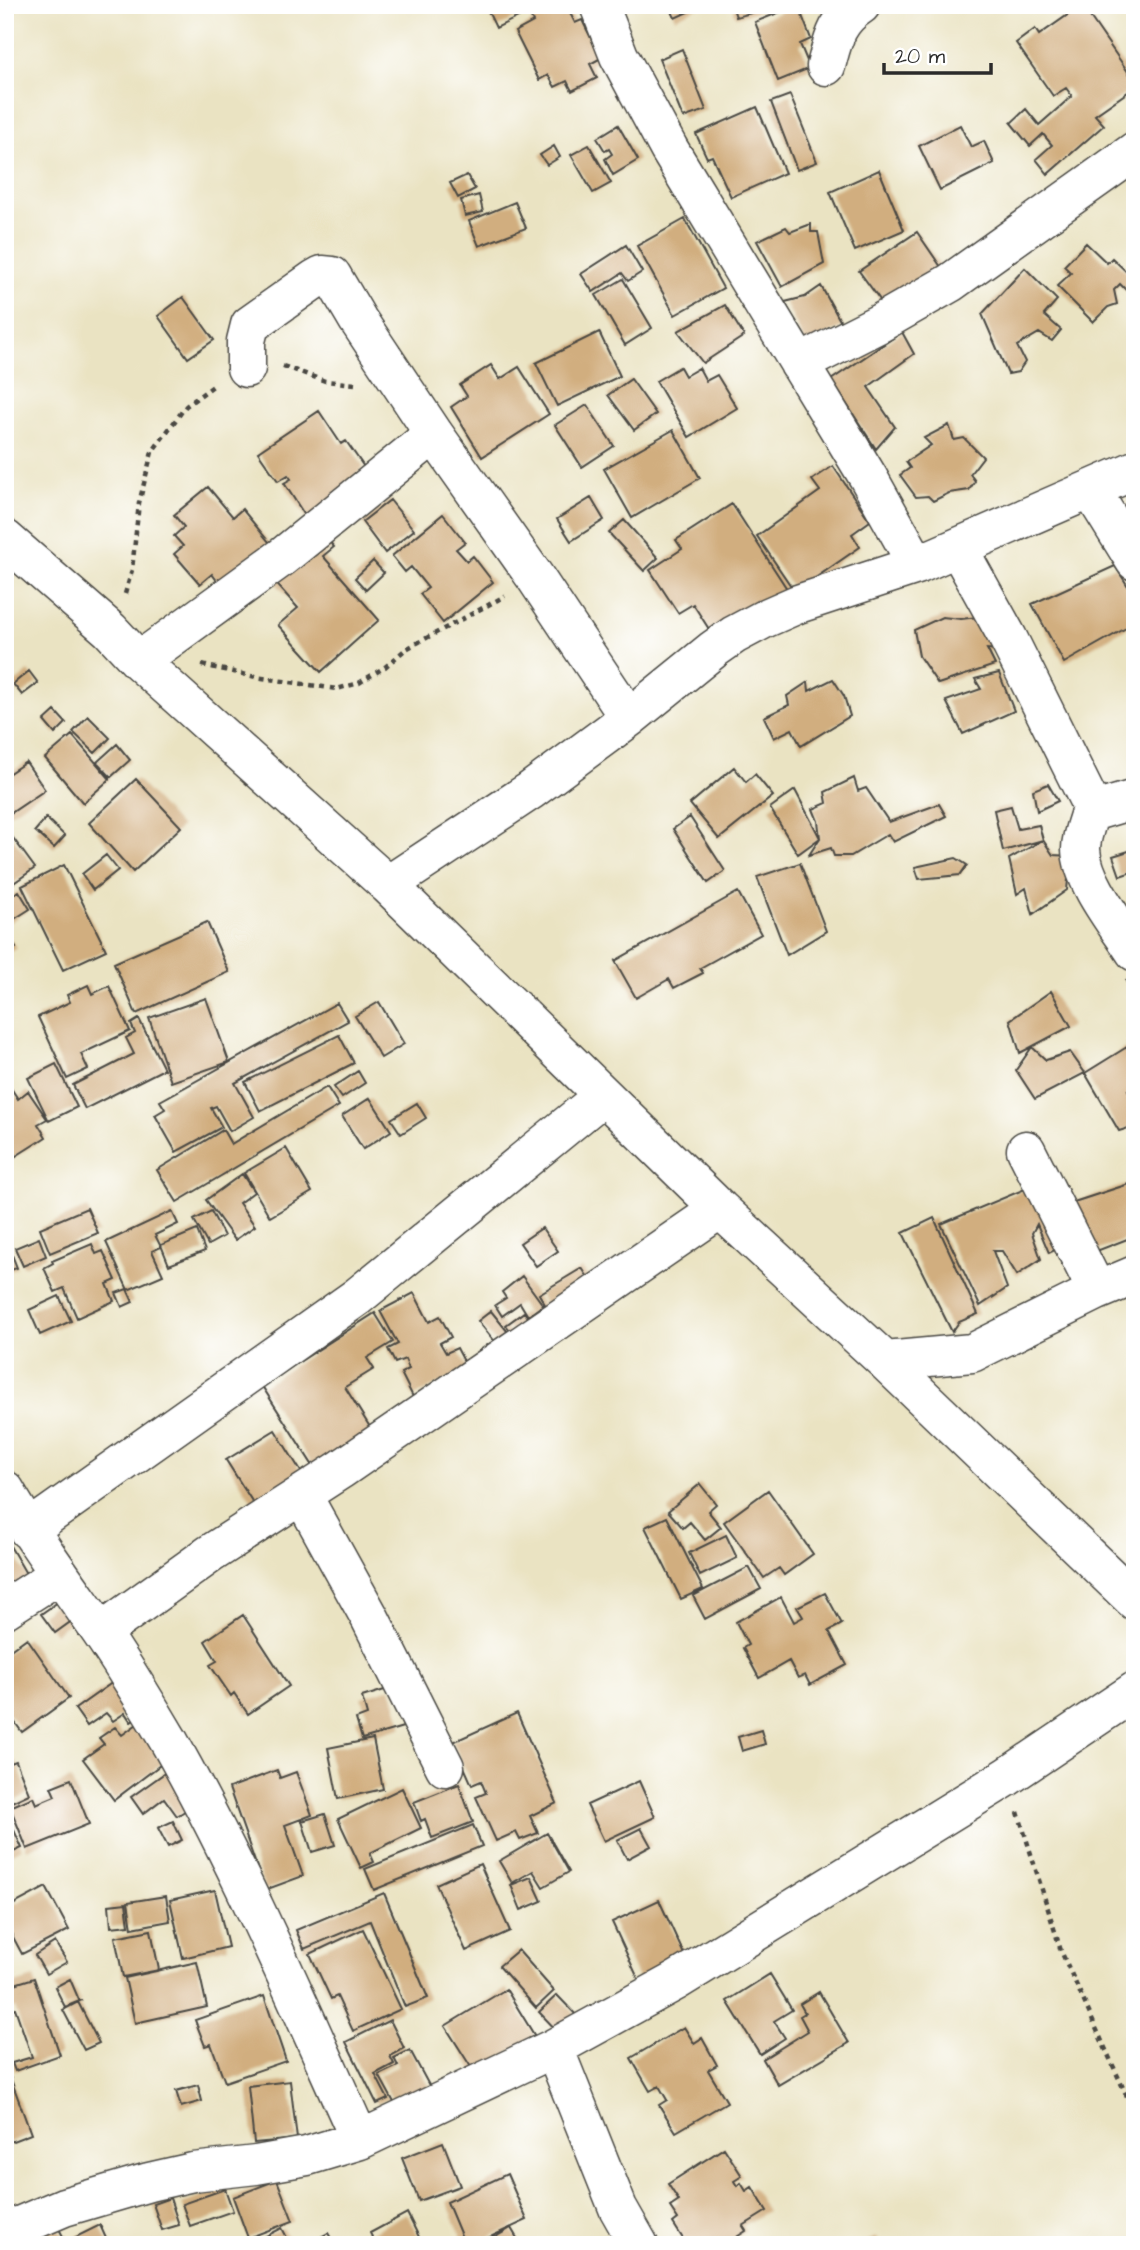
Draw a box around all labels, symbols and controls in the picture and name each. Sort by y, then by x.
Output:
scale bar [884,32,991,76]
text: 20 m [895,42,946,71]

